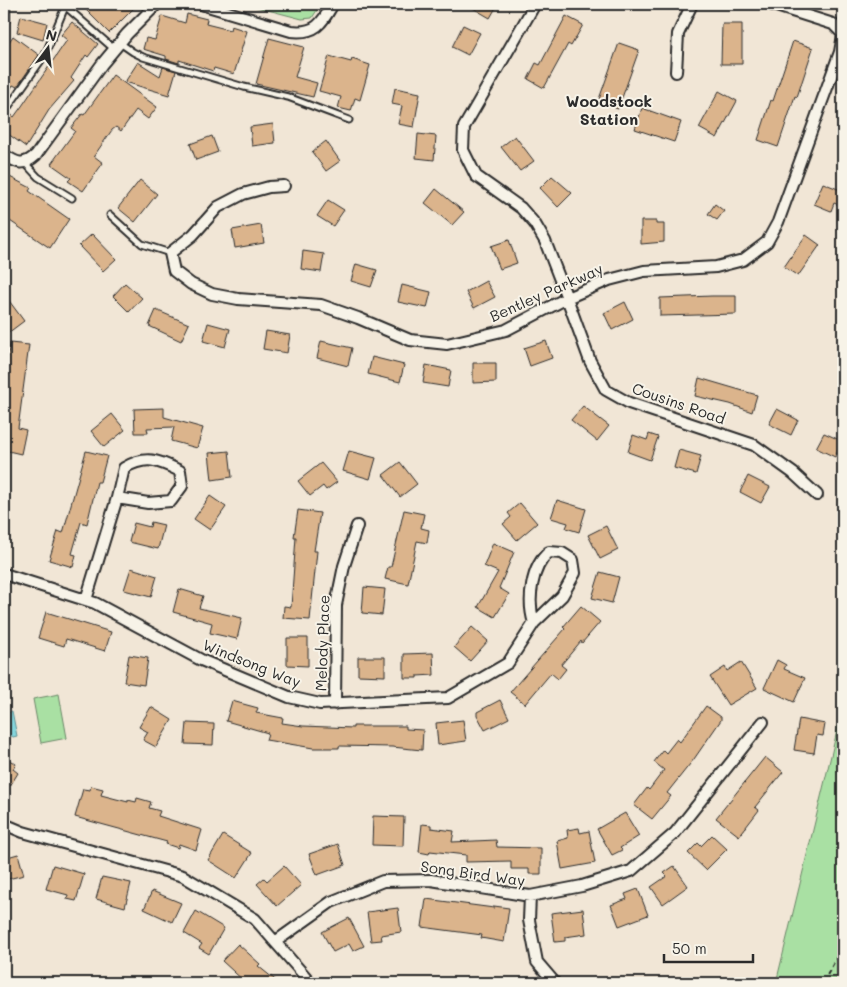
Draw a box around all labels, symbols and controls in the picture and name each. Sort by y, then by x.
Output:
north arrow [22,22,72,72]
text: N [44,24,59,46]
district label: Woodstock Station [566,90,652,129]
street label: Bentley Parkway [486,258,606,326]
street label: Cousins Road [630,378,728,428]
street label: Melody Place [310,594,334,692]
street label: Windsong Way [200,634,304,692]
street label: Song Bird Way [419,856,527,890]
scale bar [664,932,753,964]
text: 50 m [672,938,707,958]

